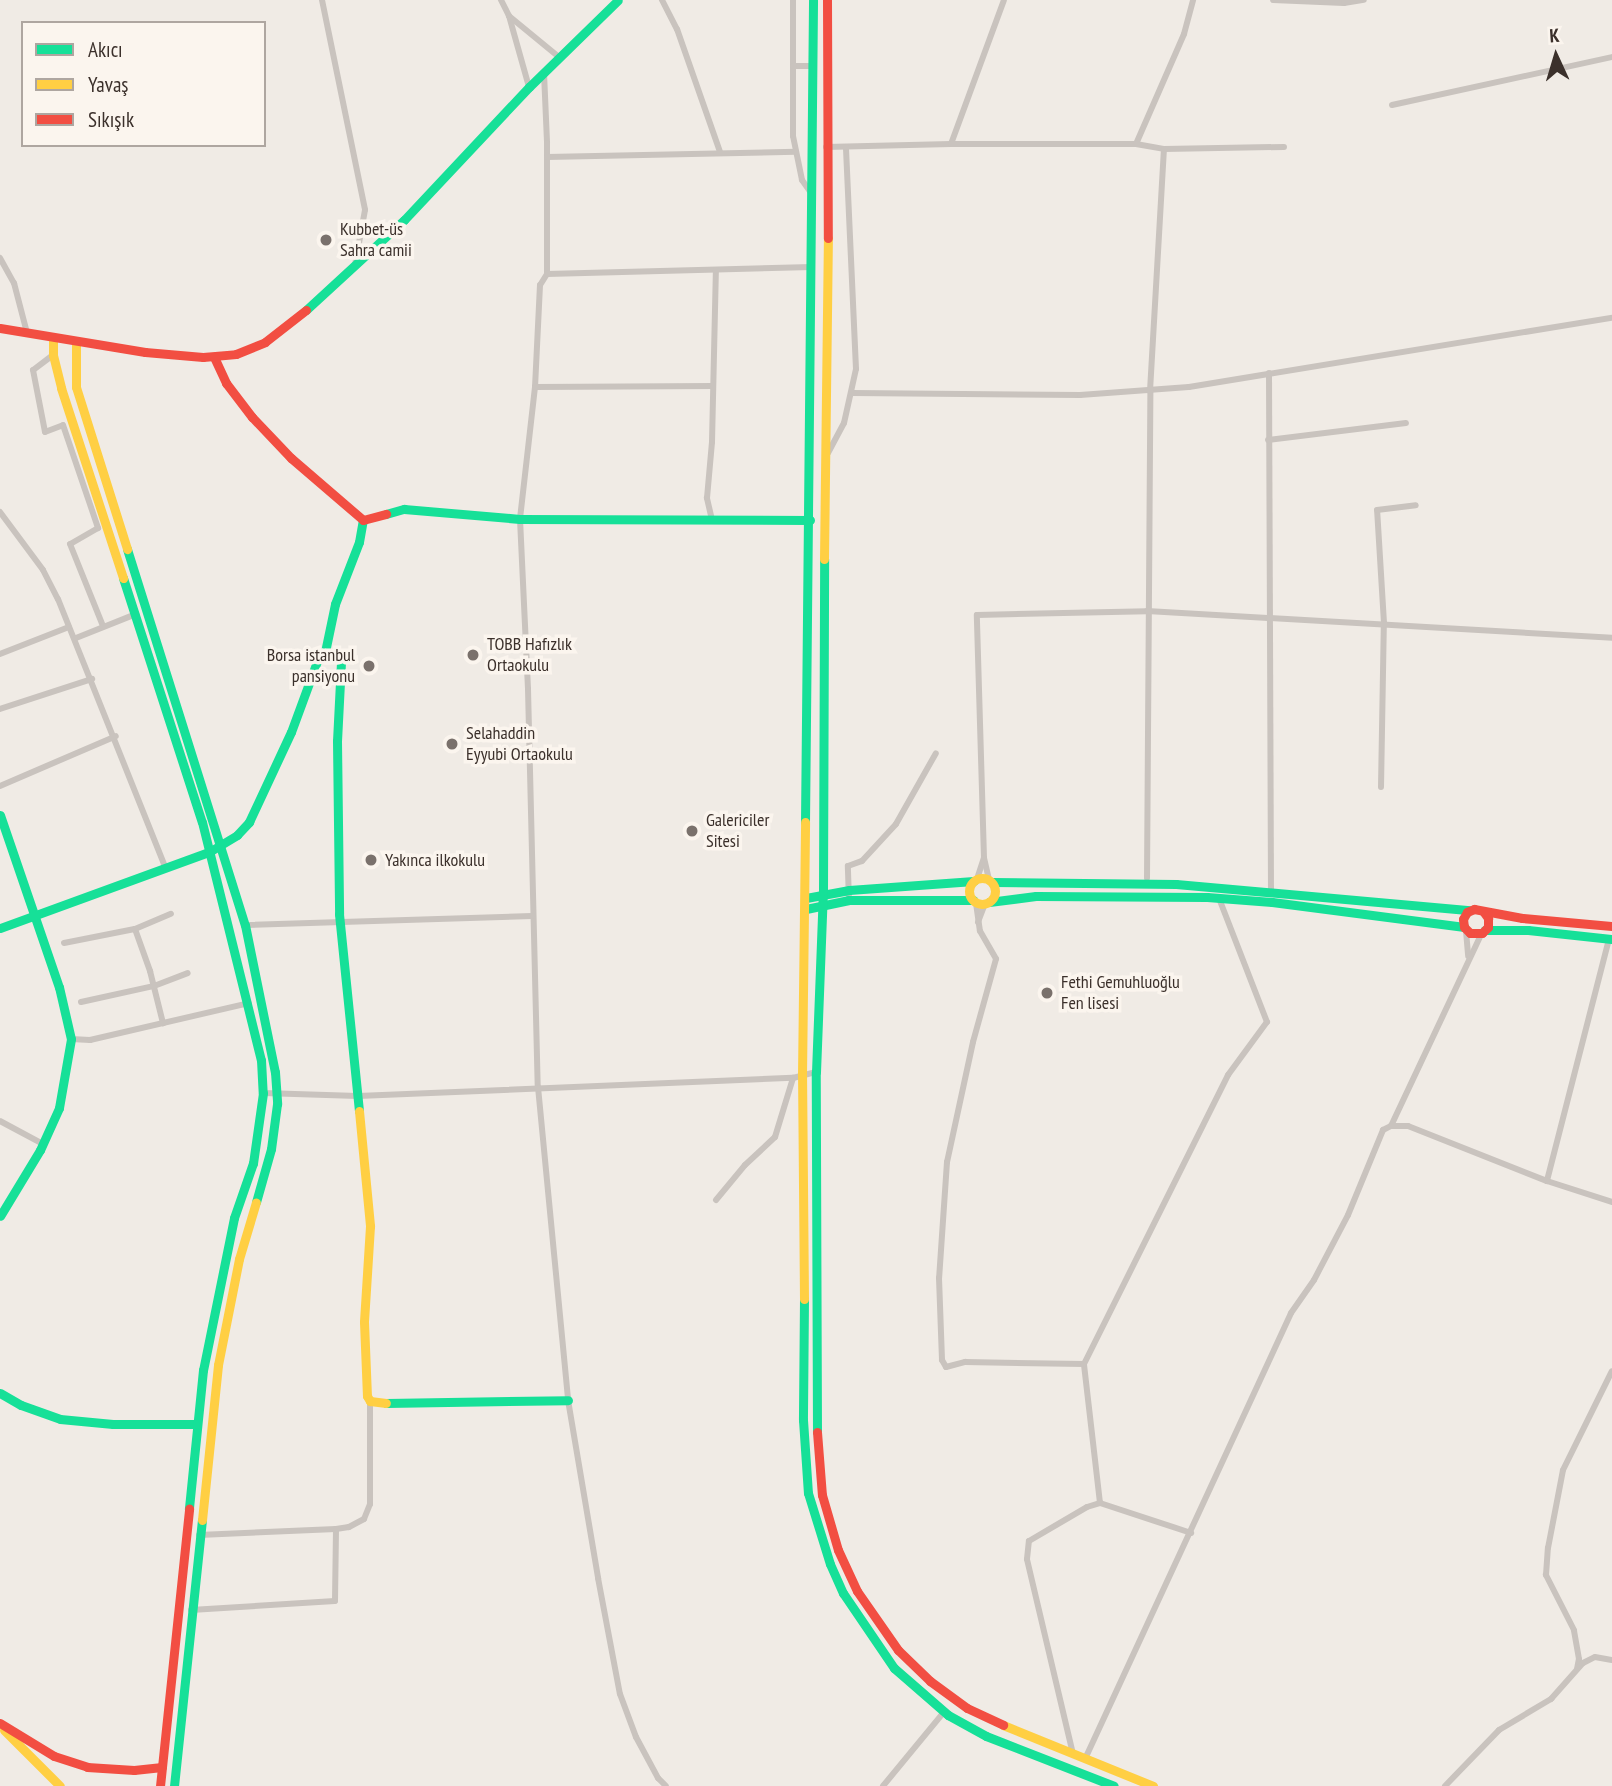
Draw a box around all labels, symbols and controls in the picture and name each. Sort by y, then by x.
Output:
legend [21,21,266,147]
north arrow [1521,21,1591,91]
text: K [1549,23,1560,47]
text: Akıcı [88,36,123,63]
text: Yavaş [88,71,128,98]
text: Sıkışık [88,106,134,133]
place label: Kubbet-üs Sahra camii [340,219,412,262]
marker: Kubbet-üs Sahra camii [318,232,334,248]
place label: TOBB Hafızlık Ortaokulu [487,634,572,676]
place label: Borsa istanbul pansiyonu [267,645,355,688]
marker: TOBB Hafızlık Ortaokulu [465,647,481,663]
marker: Borsa istanbul pansiyonu [361,658,377,674]
place label: Selahaddin Eyyubi Ortaokulu [466,723,573,766]
marker: Selahaddin Eyyubi Ortaokulu [444,736,460,752]
place label: Galericiler Sitesi [706,810,769,852]
marker: Galericiler Sitesi [684,823,700,839]
place label: Yakınca ilkokulu [385,849,485,871]
marker: Yakınca ilkokulu [363,852,379,868]
place label: Fethi Gemuhluoğlu Fen lisesi [1061,972,1180,1014]
marker: Fethi Gemuhluoğlu Fen lisesi [1039,985,1055,1001]

